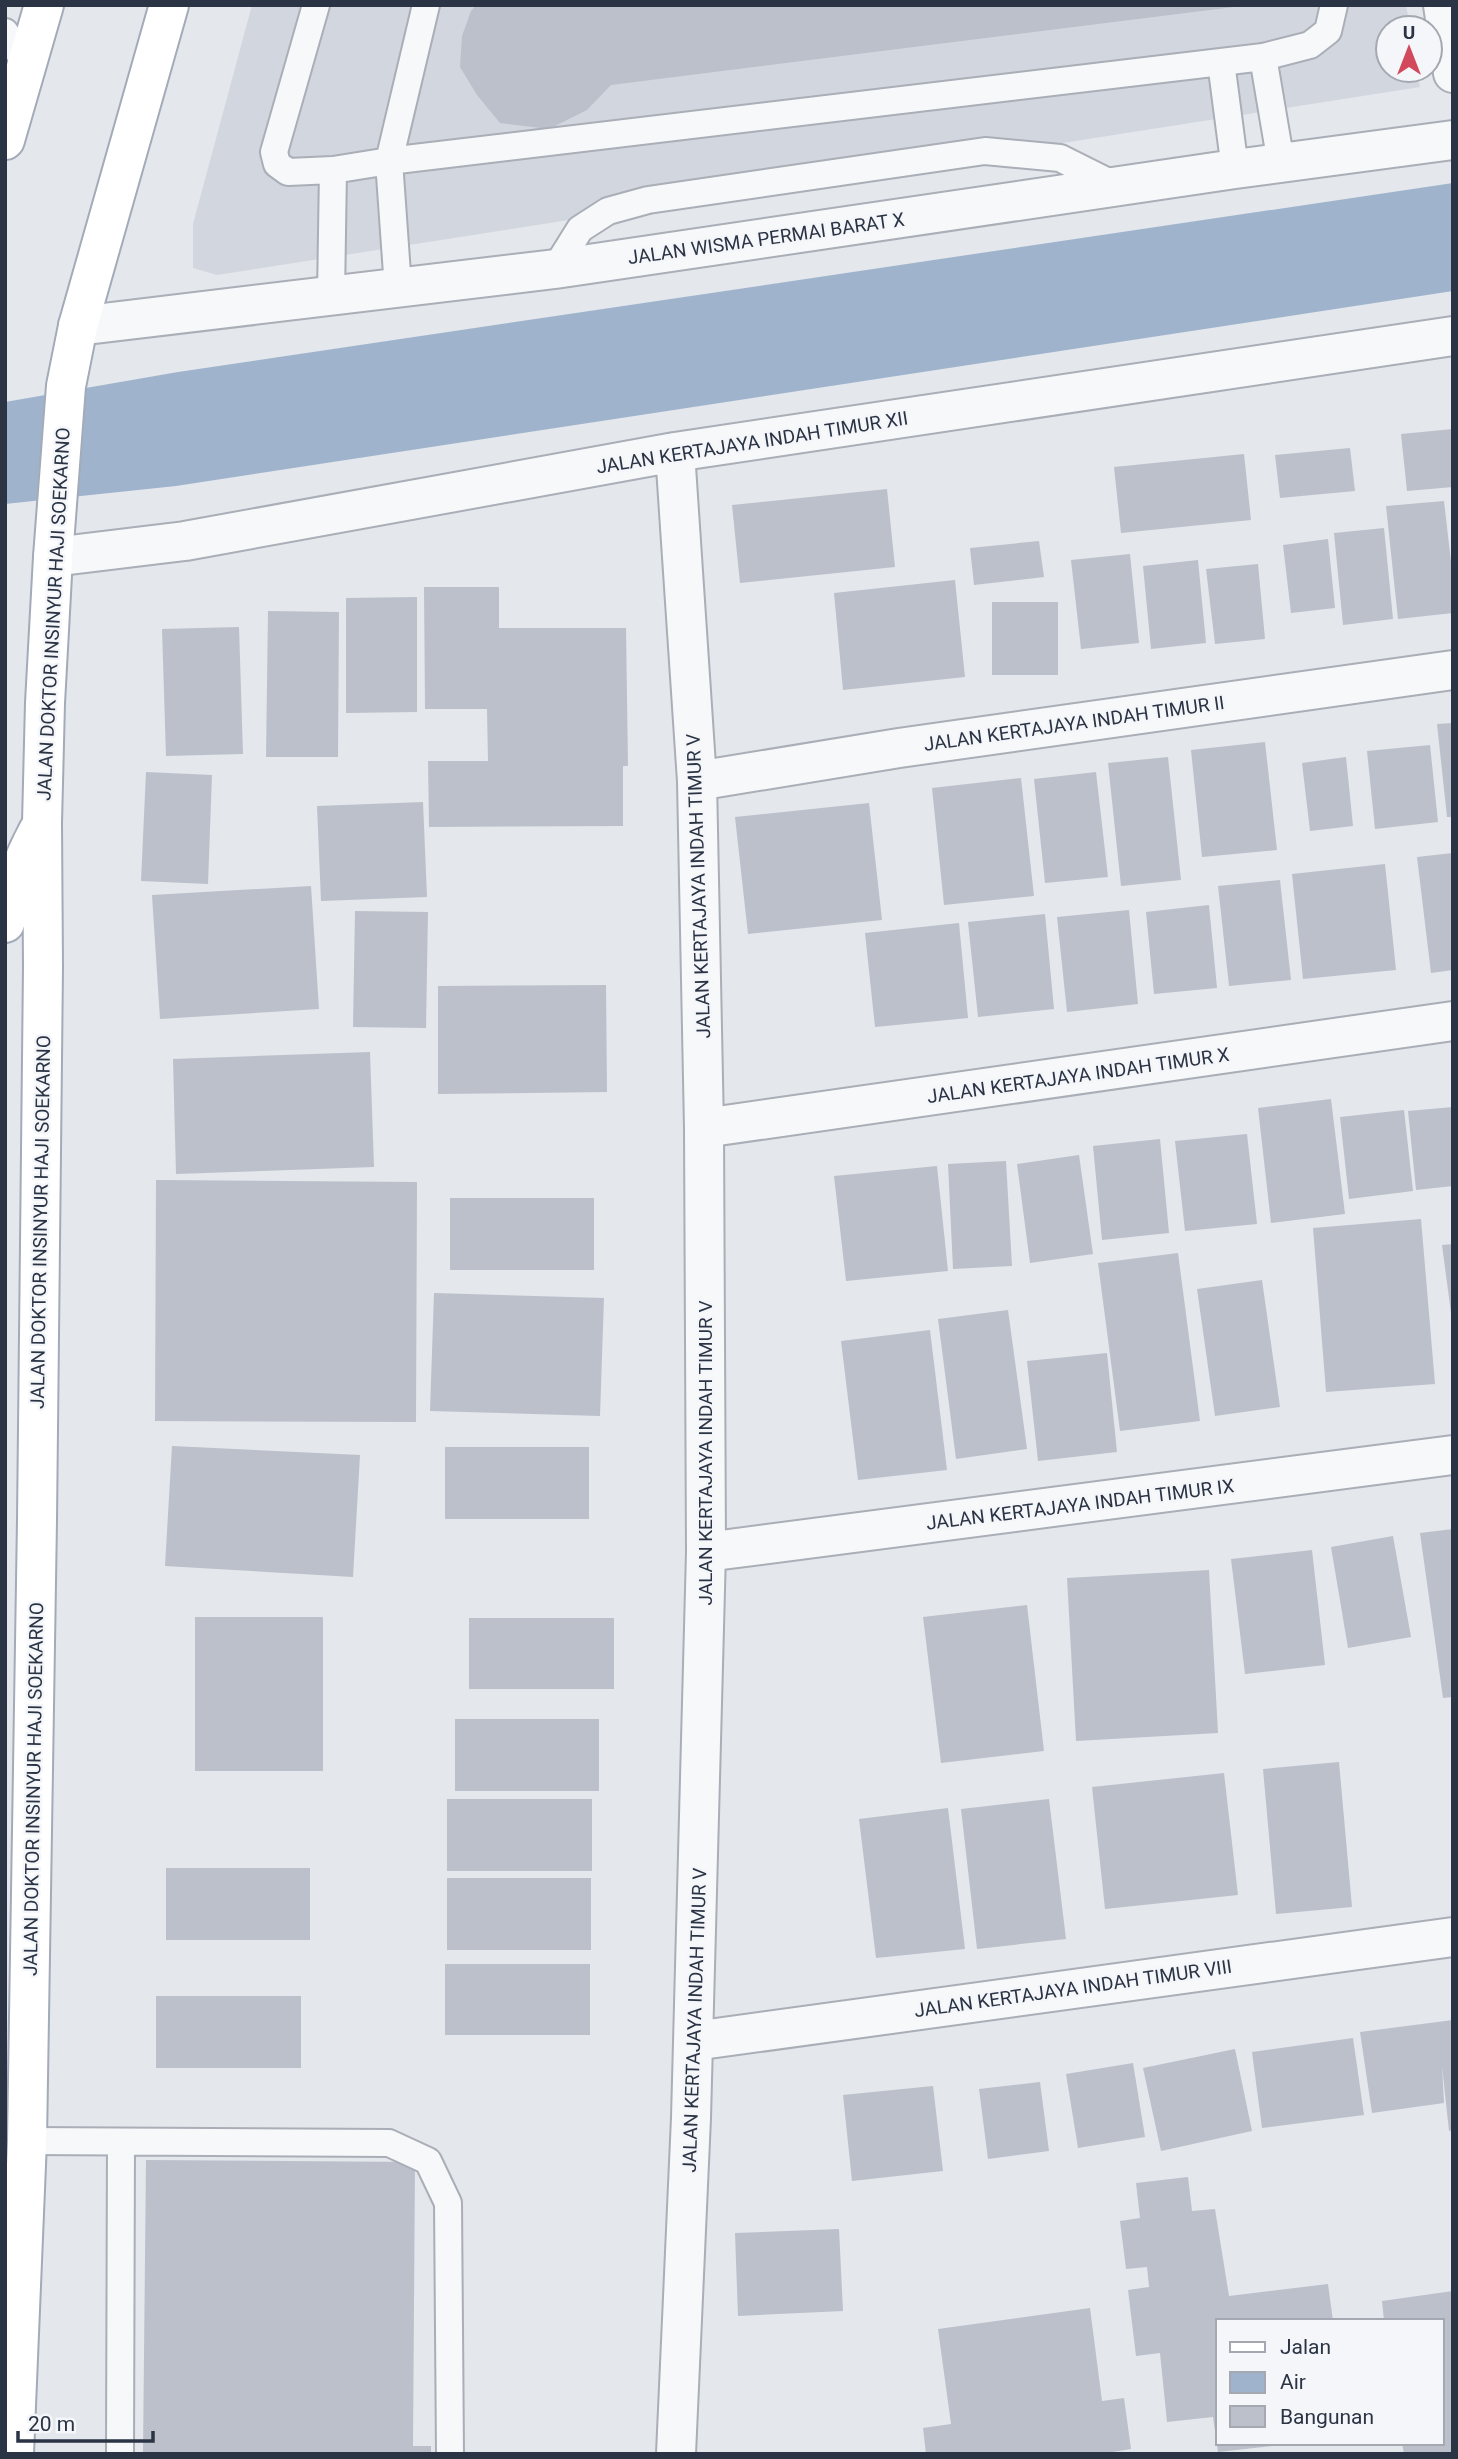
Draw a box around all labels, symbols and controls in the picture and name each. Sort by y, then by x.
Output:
north arrow [1374,14,1444,84]
text: U [1403,21,1415,44]
street label: JALAN WISMA PERMAI BARAT X [626,208,906,269]
street label: JALAN KERTAJAYA INDAH TIMUR XII [595,406,910,479]
street label: JALAN DOKTOR INSINYUR HAJI SOEKARNO [32,427,75,801]
street label: JALAN KERTAJAYA INDAH TIMUR II [922,691,1226,756]
street label: JALAN KERTAJAYA INDAH TIMUR V [682,733,715,1039]
street label: JALAN DOKTOR INSINYUR HAJI SOEKARNO [26,1035,55,1409]
street label: JALAN KERTAJAYA INDAH TIMUR X [925,1043,1231,1108]
street label: JALAN KERTAJAYA INDAH TIMUR V [694,1300,717,1606]
street label: JALAN KERTAJAYA INDAH TIMUR IX [925,1474,1236,1535]
street label: JALAN DOKTOR INSINYUR HAJI SOEKARNO [19,1602,48,1976]
street label: JALAN KERTAJAYA INDAH TIMUR V [678,1867,711,2173]
street label: JALAN KERTAJAYA INDAH TIMUR VIII [913,1955,1233,2022]
legend [1216,2319,1444,2445]
text: Jalan [1280,2335,1331,2359]
text: Air [1280,2370,1306,2394]
scale bar [18,2400,152,2444]
text: Bangunan [1280,2405,1374,2429]
text: 20 m [28,2412,75,2436]

